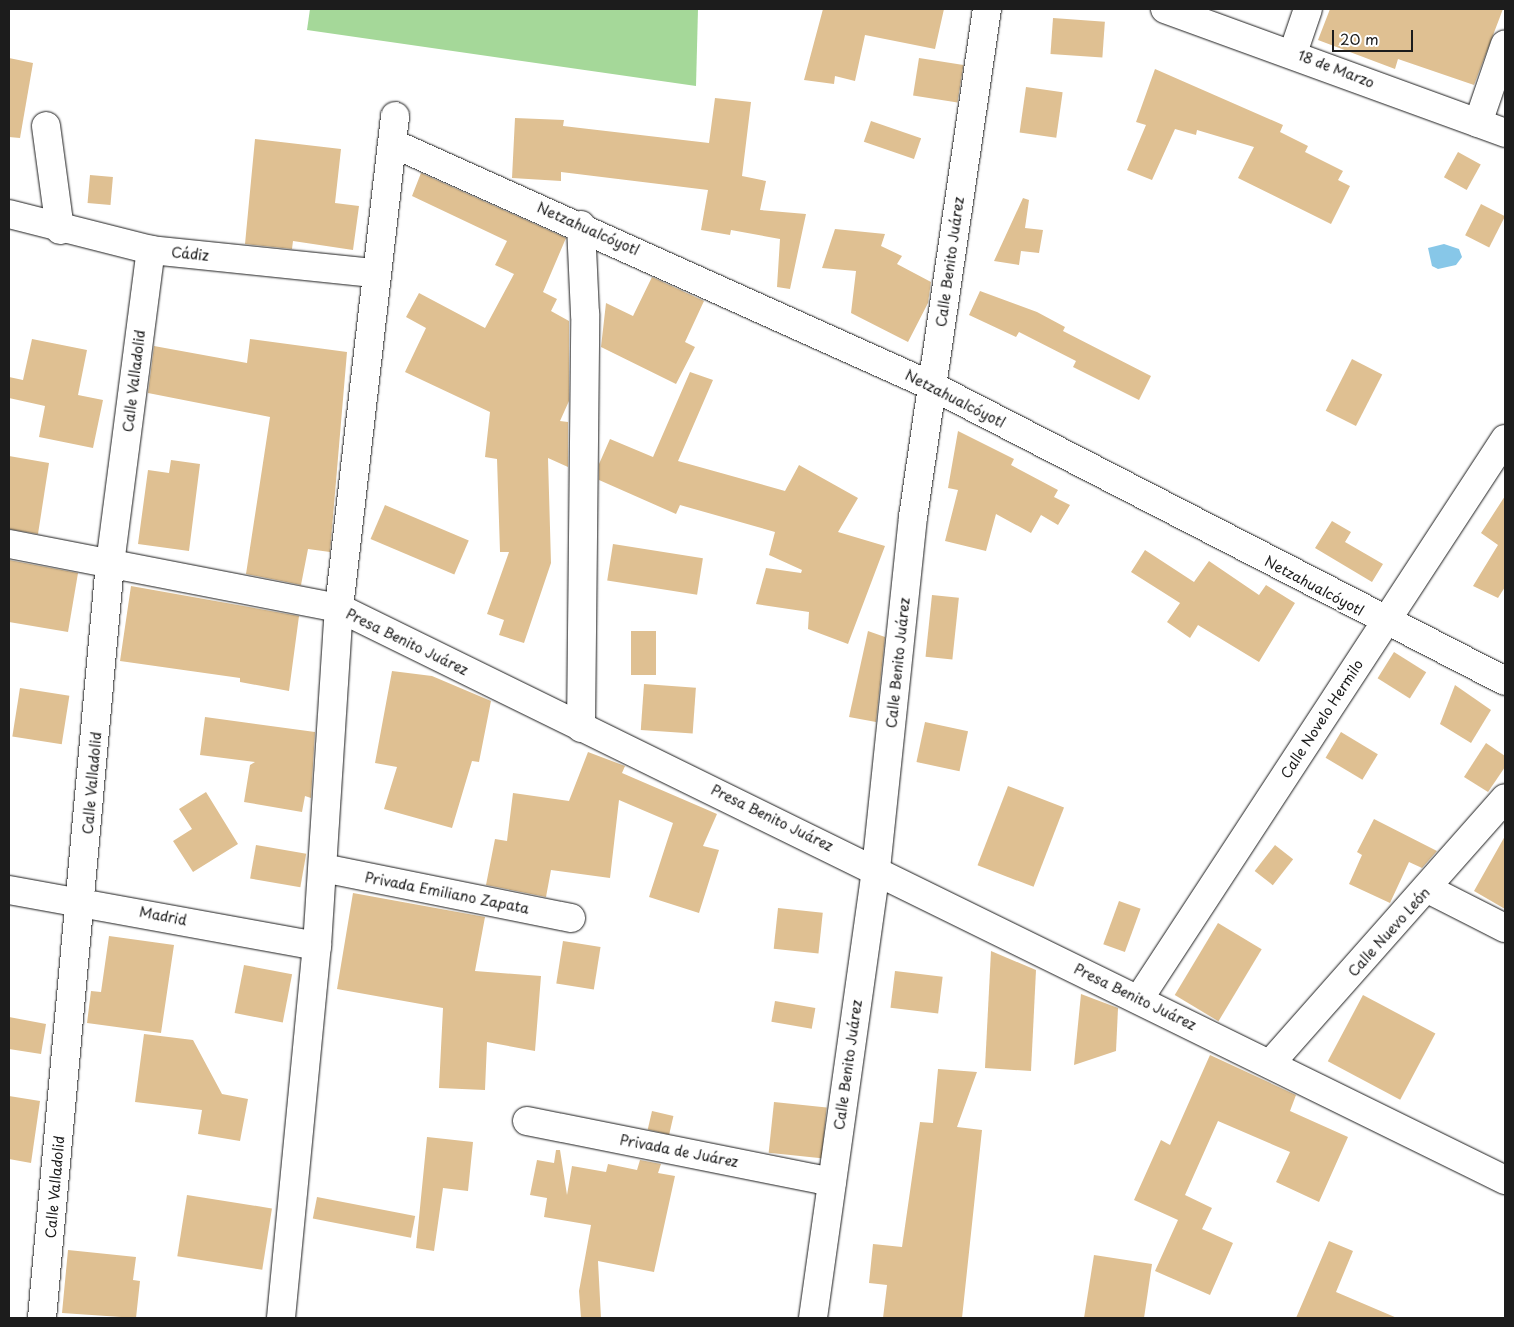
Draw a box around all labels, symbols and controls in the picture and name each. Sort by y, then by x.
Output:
scale bar [1334,20,1415,52]
text: 20 m [1340,27,1379,50]
street label: 18 de Marzo [1294,46,1378,92]
street label: Calle Benito Juárez [933,196,967,328]
street label: Netzahualcóyotl [534,199,642,259]
street label: Cádiz [170,244,210,264]
street label: Calle Valladolid [119,329,149,433]
street label: Netzahualcóyotl [902,366,1008,432]
street label: Netzahualcóyotl [1261,553,1367,619]
street label: Calle Benito Juárez [883,597,913,729]
street label: Presa Benito Juárez [343,605,471,679]
street label: Calle Novelo Hermilo [1277,656,1367,782]
street label: Calle Valladolid [79,731,105,835]
street label: Presa Benito Juárez [708,781,836,855]
street label: Privada Emiliano Zapata [363,869,531,917]
street label: Calle Nuevo León [1344,883,1434,981]
street label: Madrid [138,903,188,929]
street label: Presa Benito Juárez [1071,960,1199,1034]
street label: Calle Benito Juárez [831,999,865,1131]
street label: Privada de Juárez [618,1131,740,1171]
street label: Calle Valladolid [42,1135,68,1239]

